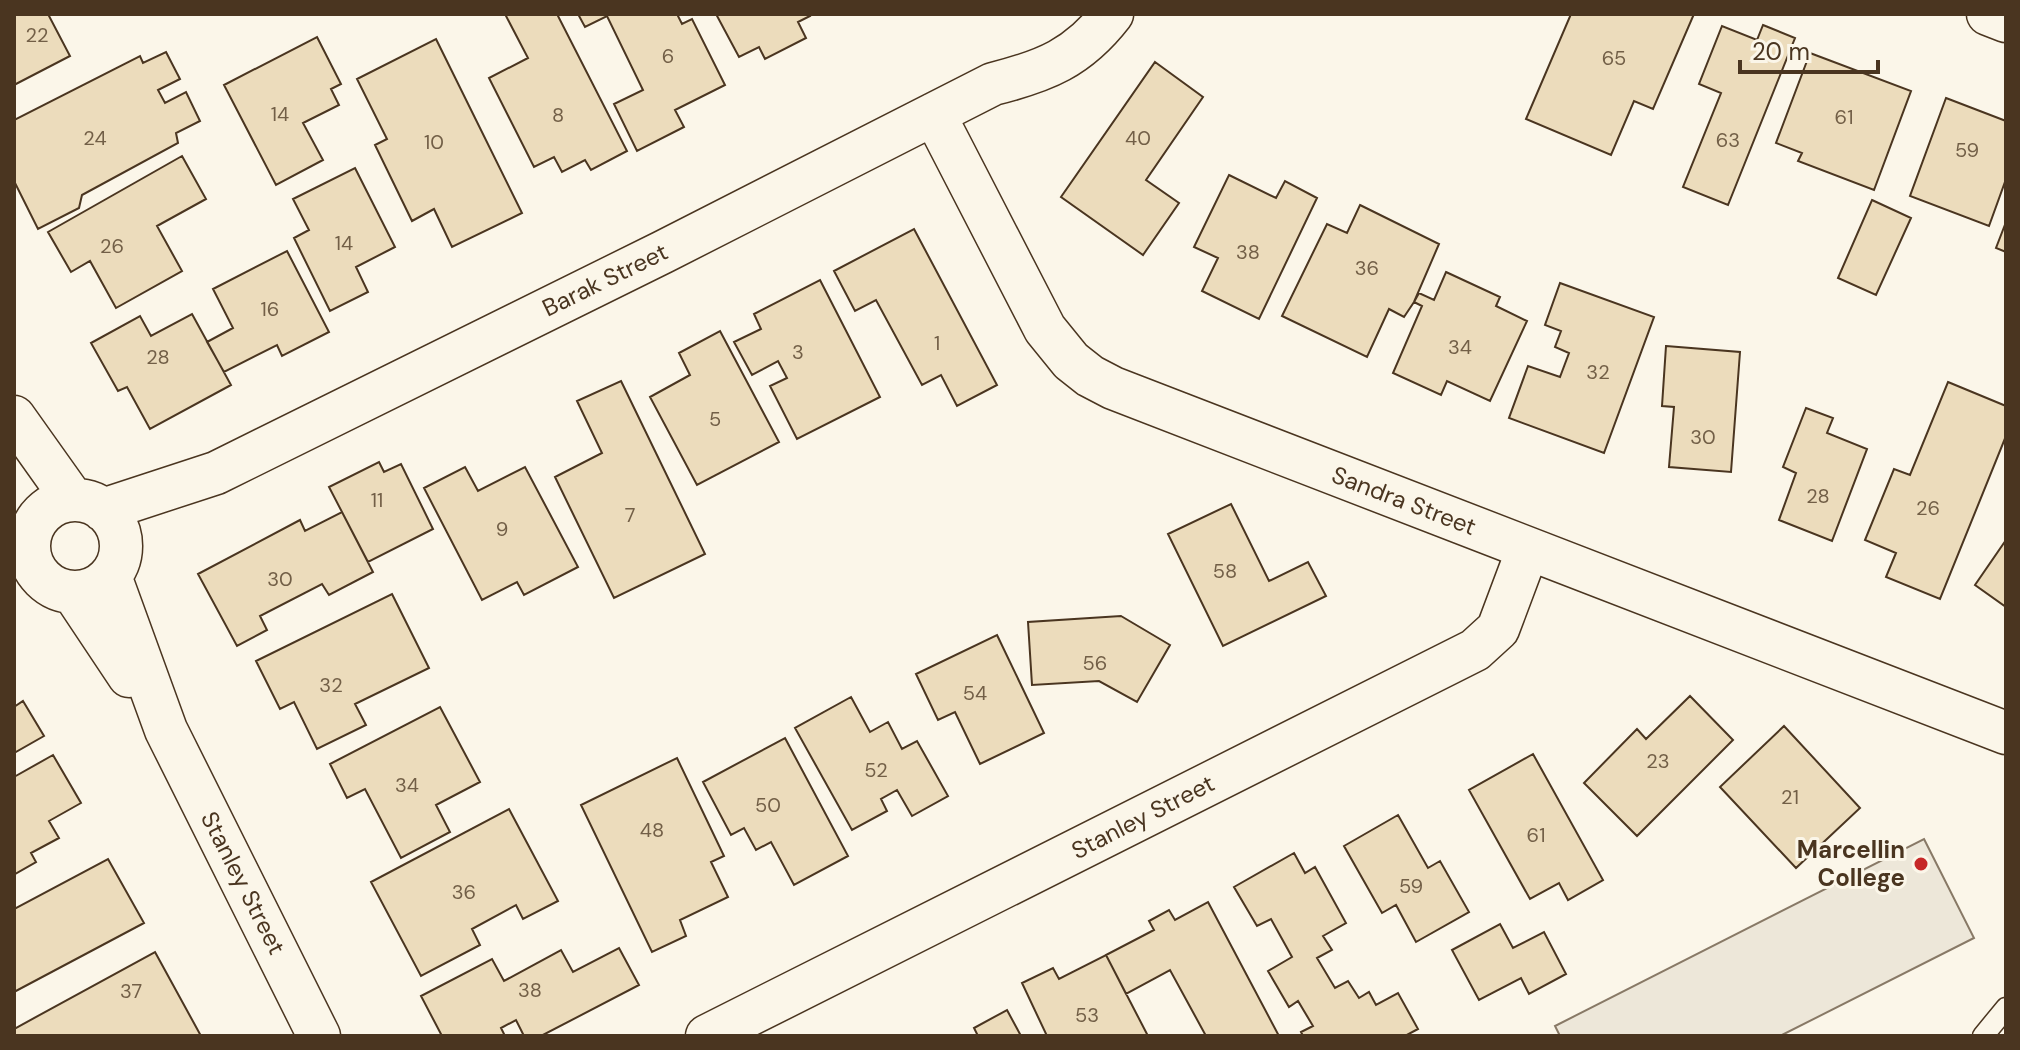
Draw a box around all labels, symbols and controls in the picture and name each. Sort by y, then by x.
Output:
house number: 22 [25,22,49,48]
scale bar [1740,24,1878,74]
text: 20 m [1752,36,1810,67]
house number: 6 [662,43,674,69]
house number: 65 [1602,45,1626,71]
house number: 14 [271,101,289,127]
house number: 8 [552,102,564,128]
house number: 61 [1835,104,1853,130]
house number: 24 [83,125,107,151]
house number: 40 [1125,125,1151,151]
house number: 63 [1716,127,1740,153]
house number: 10 [424,129,444,155]
house number: 59 [1955,137,1979,163]
house number: 14 [335,230,353,256]
house number: 26 [100,233,124,259]
street label: Barak Street [537,236,673,323]
house number: 38 [1236,239,1260,265]
house number: 36 [1355,255,1379,281]
house number: 16 [261,296,279,322]
house number: 1 [934,330,940,356]
house number: 34 [1448,334,1472,360]
house number: 3 [792,339,804,365]
house number: 28 [146,344,170,370]
house number: 32 [1586,359,1610,385]
house number: 5 [709,406,721,432]
house number: 30 [1690,424,1716,450]
street label: Sandra Street [1328,459,1481,542]
house number: 28 [1806,483,1830,509]
house number: 11 [371,487,383,513]
house number: 26 [1916,495,1940,521]
house number: 7 [625,502,635,528]
house number: 9 [496,516,508,542]
house number: 58 [1213,558,1237,584]
house number: 30 [267,566,293,592]
house number: 56 [1083,650,1107,676]
house number: 32 [319,672,343,698]
house number: 54 [963,680,987,706]
house number: 23 [1646,748,1670,774]
house number: 52 [864,757,888,783]
street label: Stanley Street [1066,767,1219,866]
house number: 34 [395,772,419,798]
house number: 21 [1781,784,1799,810]
house number: 50 [755,792,781,818]
street label: Stanley Street [194,806,293,959]
house number: 48 [640,817,664,843]
house number: 61 [1527,822,1545,848]
place label: Marcellin College [1797,834,1905,893]
marker: Marcellin College [1912,855,1930,873]
house number: 59 [1399,873,1423,899]
house number: 36 [452,879,476,905]
house number: 38 [518,977,542,1003]
house number: 37 [120,978,142,1004]
house number: 53 [1075,1002,1099,1028]

